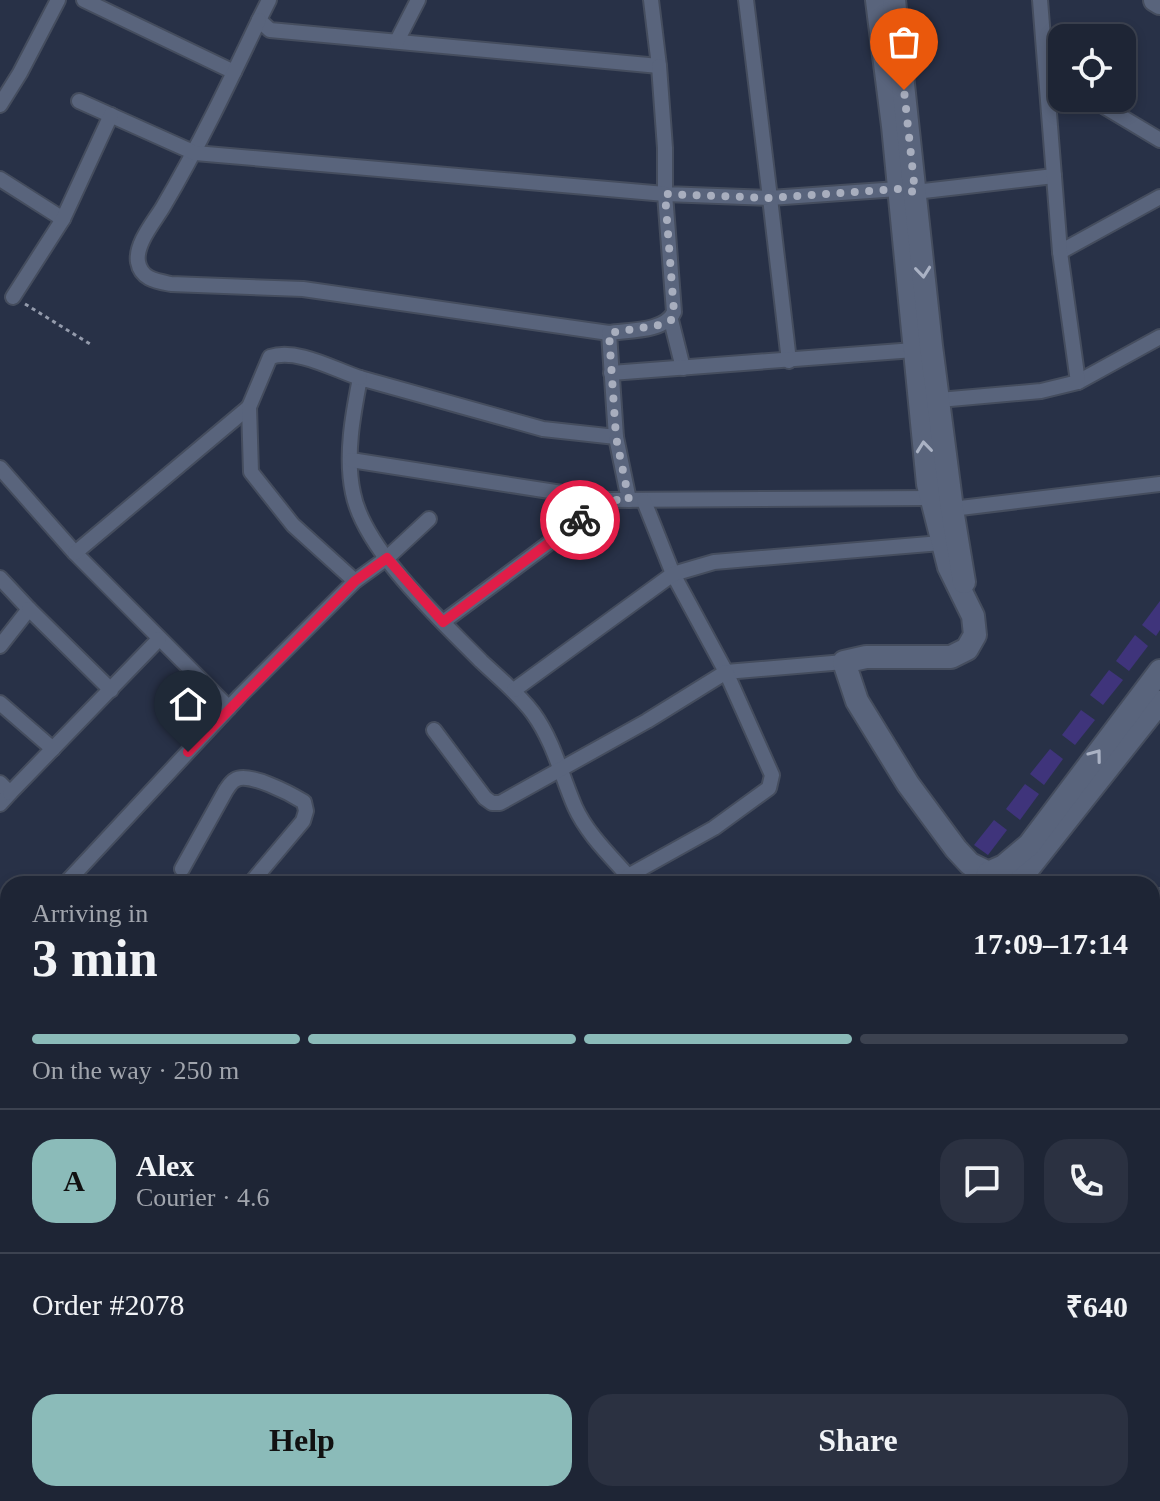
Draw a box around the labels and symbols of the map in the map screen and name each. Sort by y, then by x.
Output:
pin [870,8,938,90]
one-way arrow [915,266,932,279]
one-way arrow [916,440,933,453]
courier [540,480,620,560]
pin [154,670,222,752]
one-way arrow [1086,749,1100,764]

